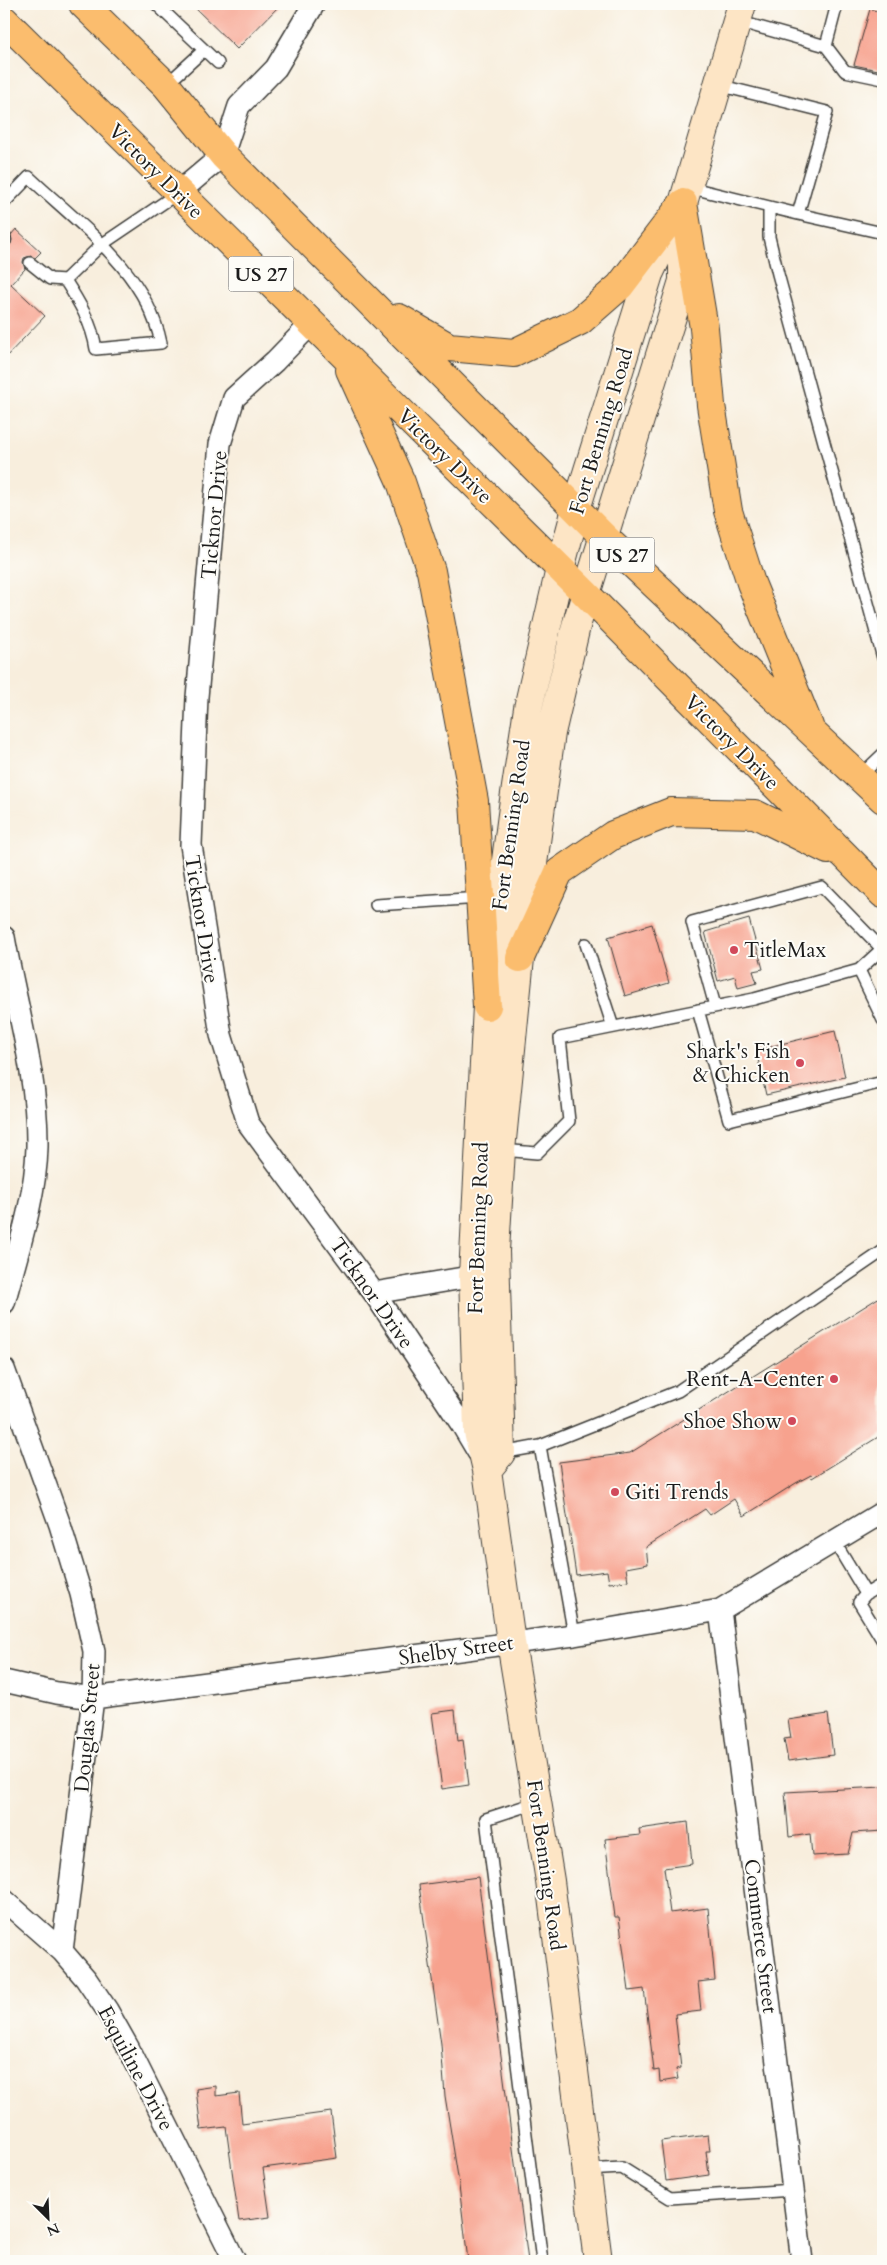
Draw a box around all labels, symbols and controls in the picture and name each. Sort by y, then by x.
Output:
street label: Victory Drive [102,117,210,225]
road number: US 27 [228,256,294,292]
street label: Fort Benning Road [562,345,641,518]
street label: Victory Drive [391,402,499,510]
street label: Ticknor Drive [194,449,235,581]
road number: US 27 [590,538,654,572]
street label: Victory Drive [678,688,786,796]
street label: Fort Benning Road [485,738,538,912]
street label: Ticknor Drive [177,853,226,985]
place label: TitleMax [744,936,827,965]
marker: TitleMax [728,944,740,956]
place label: Shark's Fish & Chicken [686,1037,790,1090]
marker: Shark's Fish & Chicken [794,1057,806,1069]
street label: Fort Benning Road [461,1141,496,1315]
street label: Ticknor Drive [323,1232,421,1355]
place label: Rent-A-Center [686,1365,824,1394]
marker: Rent-A-Center [828,1373,840,1385]
place label: Shoe Show [683,1407,782,1436]
marker: Shoe Show [786,1415,798,1427]
place label: Giti Trends [625,1478,728,1507]
marker: Giti Trends [609,1486,621,1498]
street label: Shelby Street [397,1628,516,1673]
street label: Douglas Street [67,1662,108,1794]
street label: Fort Benning Road [519,1778,572,1952]
street label: Commerce Street [737,1857,784,2015]
street label: Esquiline Drive [90,2001,181,2136]
north arrow [22,2192,72,2242]
text: N [44,2218,63,2241]

